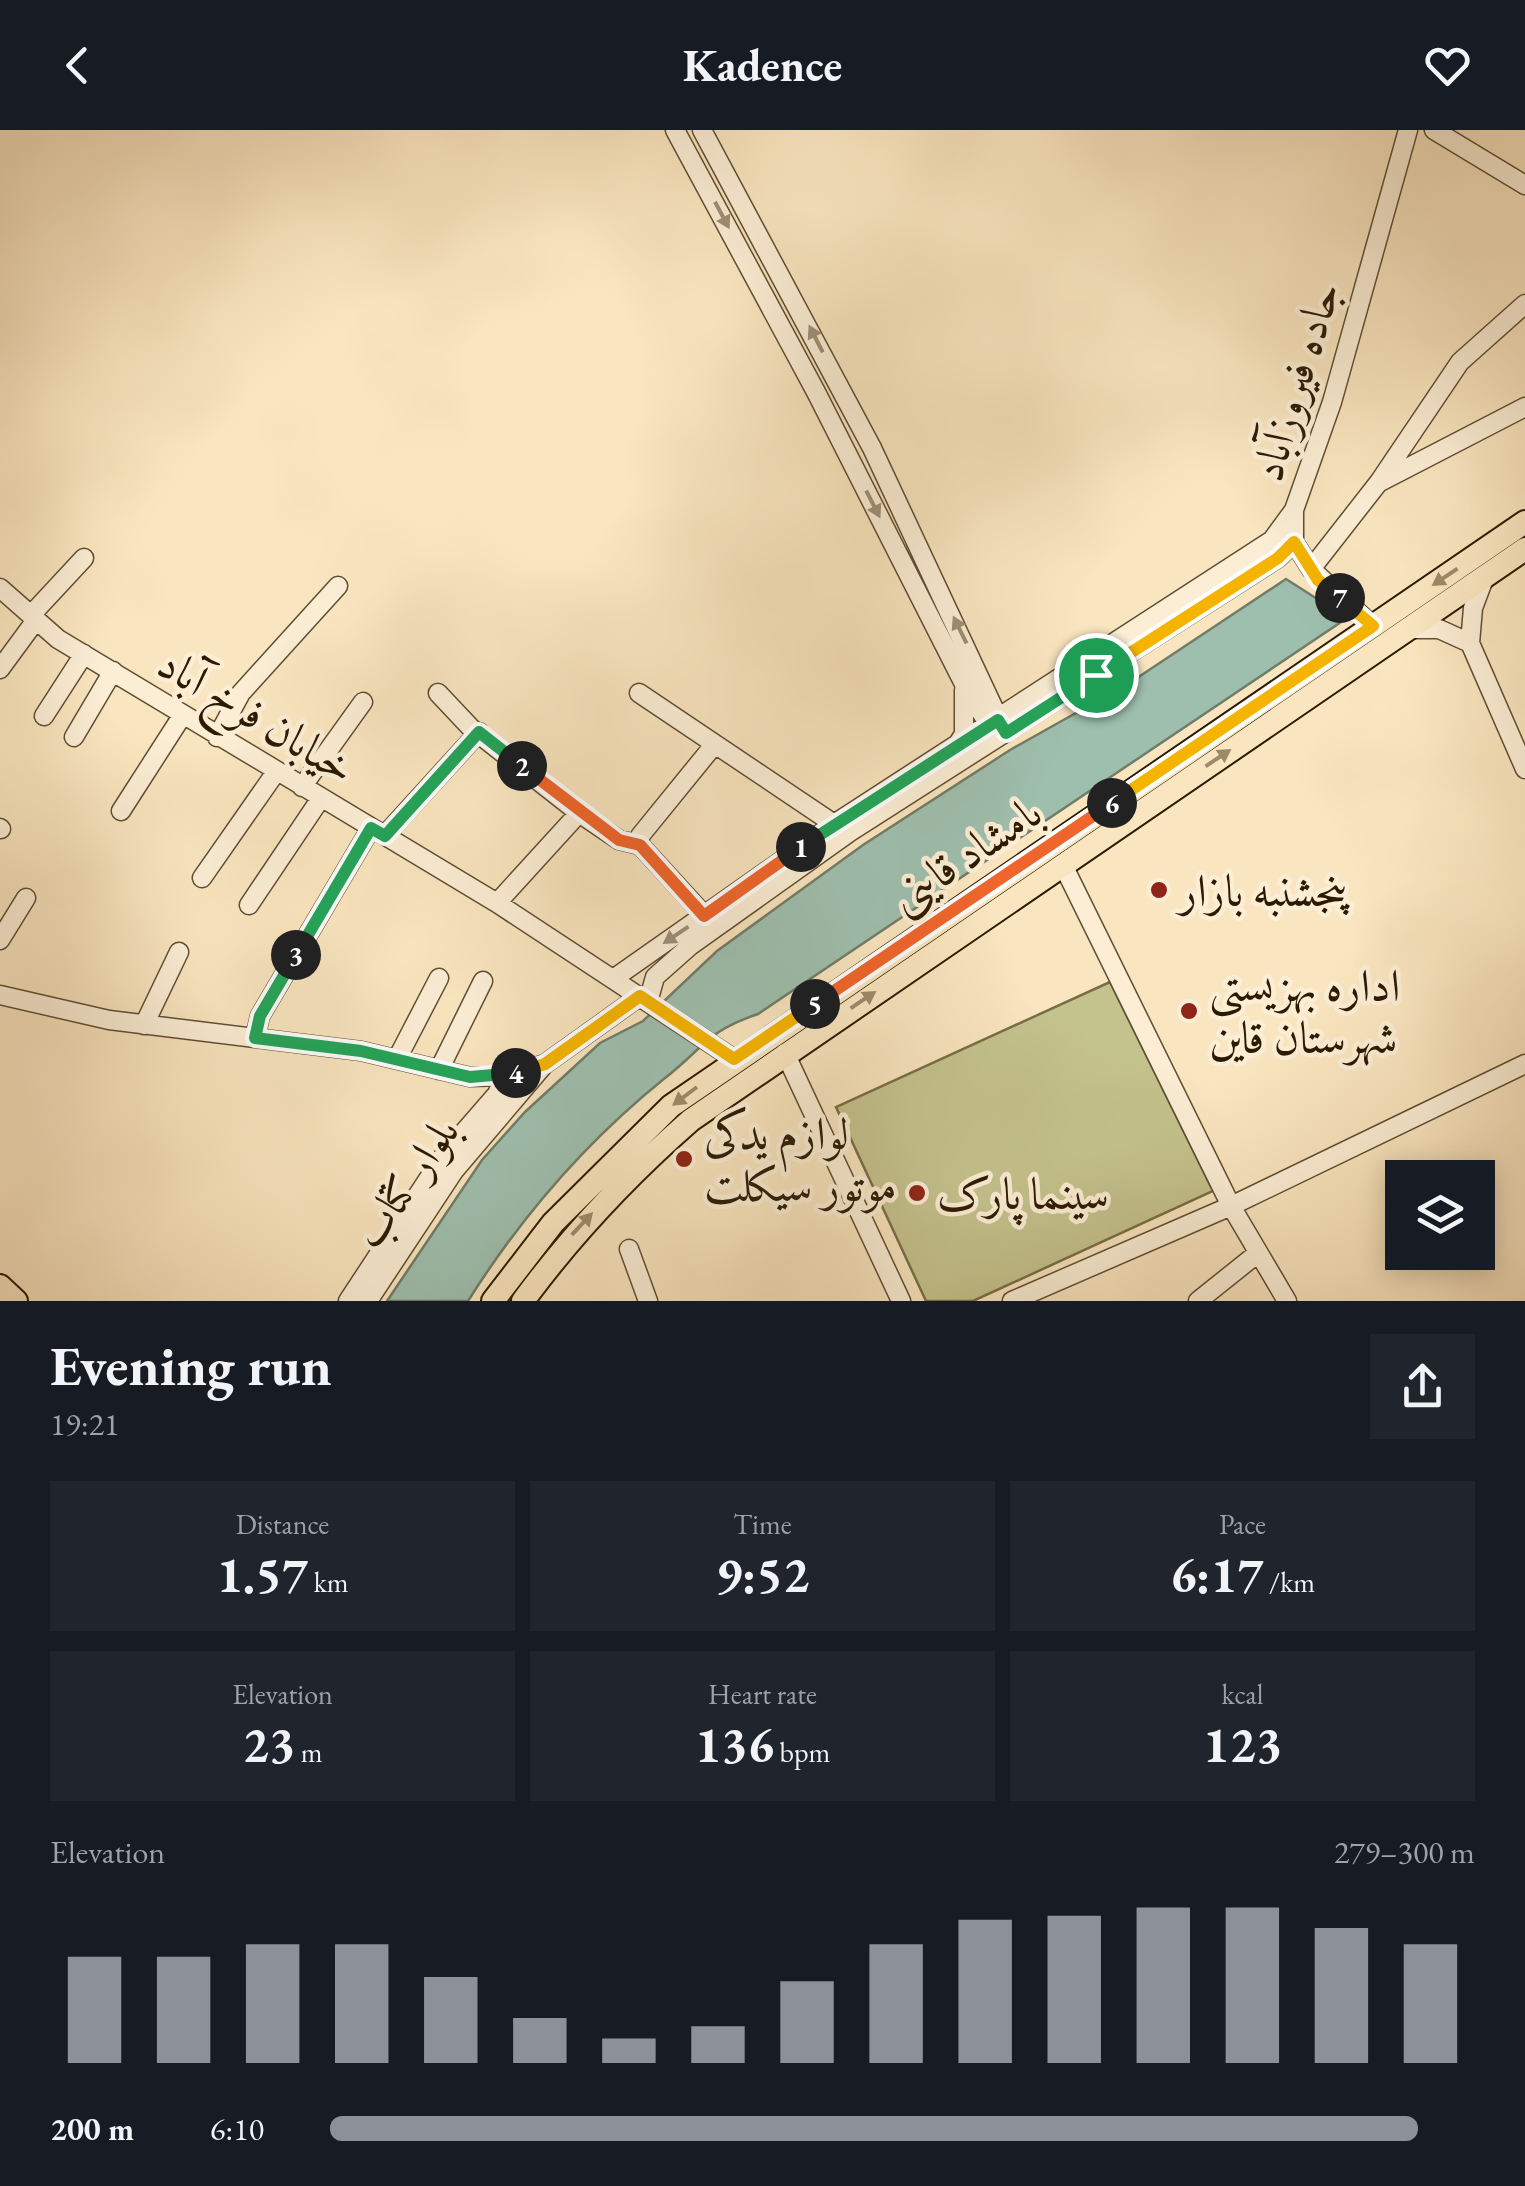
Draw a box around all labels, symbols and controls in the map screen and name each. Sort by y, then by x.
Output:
text: Kadence [683,36,842,94]
icon: back [50,38,105,93]
icon: heart [1420,38,1475,93]
one-way arrow [713,201,730,230]
street label: جاده فیروزآباد [1237,274,1353,488]
one-way arrow [808,325,825,354]
one-way arrow [864,489,881,518]
one-way arrow [1431,568,1458,586]
pin: 7 [1315,573,1365,623]
text: 7 [1333,580,1347,616]
one-way arrow [952,615,969,644]
street label: خیابان فرخ آباد [141,633,367,807]
pin [1054,633,1139,718]
icon: arrive [1069,648,1124,703]
pin: 2 [497,741,547,791]
text: 2 [515,748,529,784]
one-way arrow [1205,750,1232,768]
pin: 6 [1087,778,1137,828]
street label: بامشاد قاینی [878,782,1053,927]
text: 6 [1105,785,1119,821]
pin: 1 [776,822,826,872]
text: 1 [794,829,808,865]
place label: پنجشنبه بازار [1175,861,1350,919]
marker: پنجشنبه بازار [1148,879,1170,901]
one-way arrow [663,926,690,944]
pin: 3 [271,930,321,980]
text: 3 [289,937,303,973]
place label: اداره بهزیستی شهرستان قاین [1209,956,1400,1066]
pin: 5 [790,979,840,1029]
text: 5 [808,986,822,1022]
one-way arrow [849,992,876,1010]
marker: اداره بهزیستی شهرستان قاین [1178,1000,1200,1022]
pin: 4 [491,1048,541,1098]
text: 4 [509,1055,523,1091]
one-way arrow [672,1086,698,1105]
place label: لوازم یدکی موتور سیکلت [704,1104,897,1214]
street label: بلوار کتاب [339,1105,471,1259]
marker: لوازم یدکی موتور سیکلت [673,1148,695,1170]
map controls [1385,1160,1495,1270]
button: layers [1385,1160,1495,1270]
place label: سینما پارک [937,1164,1109,1226]
marker: سینما پارک [906,1182,928,1204]
one-way arrow [570,1212,593,1236]
text: Evening run [50,1330,332,1401]
button: share [1370,1334,1475,1439]
text: 19:21 [50,1403,119,1445]
text: Distance [236,1506,329,1542]
text: Time [733,1506,792,1542]
text: Pace [1219,1506,1266,1542]
text: 1.57 [216,1542,308,1607]
text: 9:52 [716,1542,809,1607]
text: 6:17 [1170,1542,1263,1607]
text: km [308,1564,349,1600]
text: /km [1263,1564,1315,1600]
text: Elevation [232,1676,333,1712]
text: Heart rate [708,1676,817,1712]
text: kcal [1221,1676,1264,1712]
text: 23 [242,1712,295,1777]
text: 136 [695,1712,774,1777]
text: 123 [1203,1712,1282,1777]
text: m [295,1734,323,1770]
text: bpm [774,1734,830,1770]
text: Elevation [50,1831,165,1873]
text: 279–300 m [1334,1831,1475,1873]
text: 200 m [50,2108,134,2150]
text: 6:10 [210,2108,264,2150]

